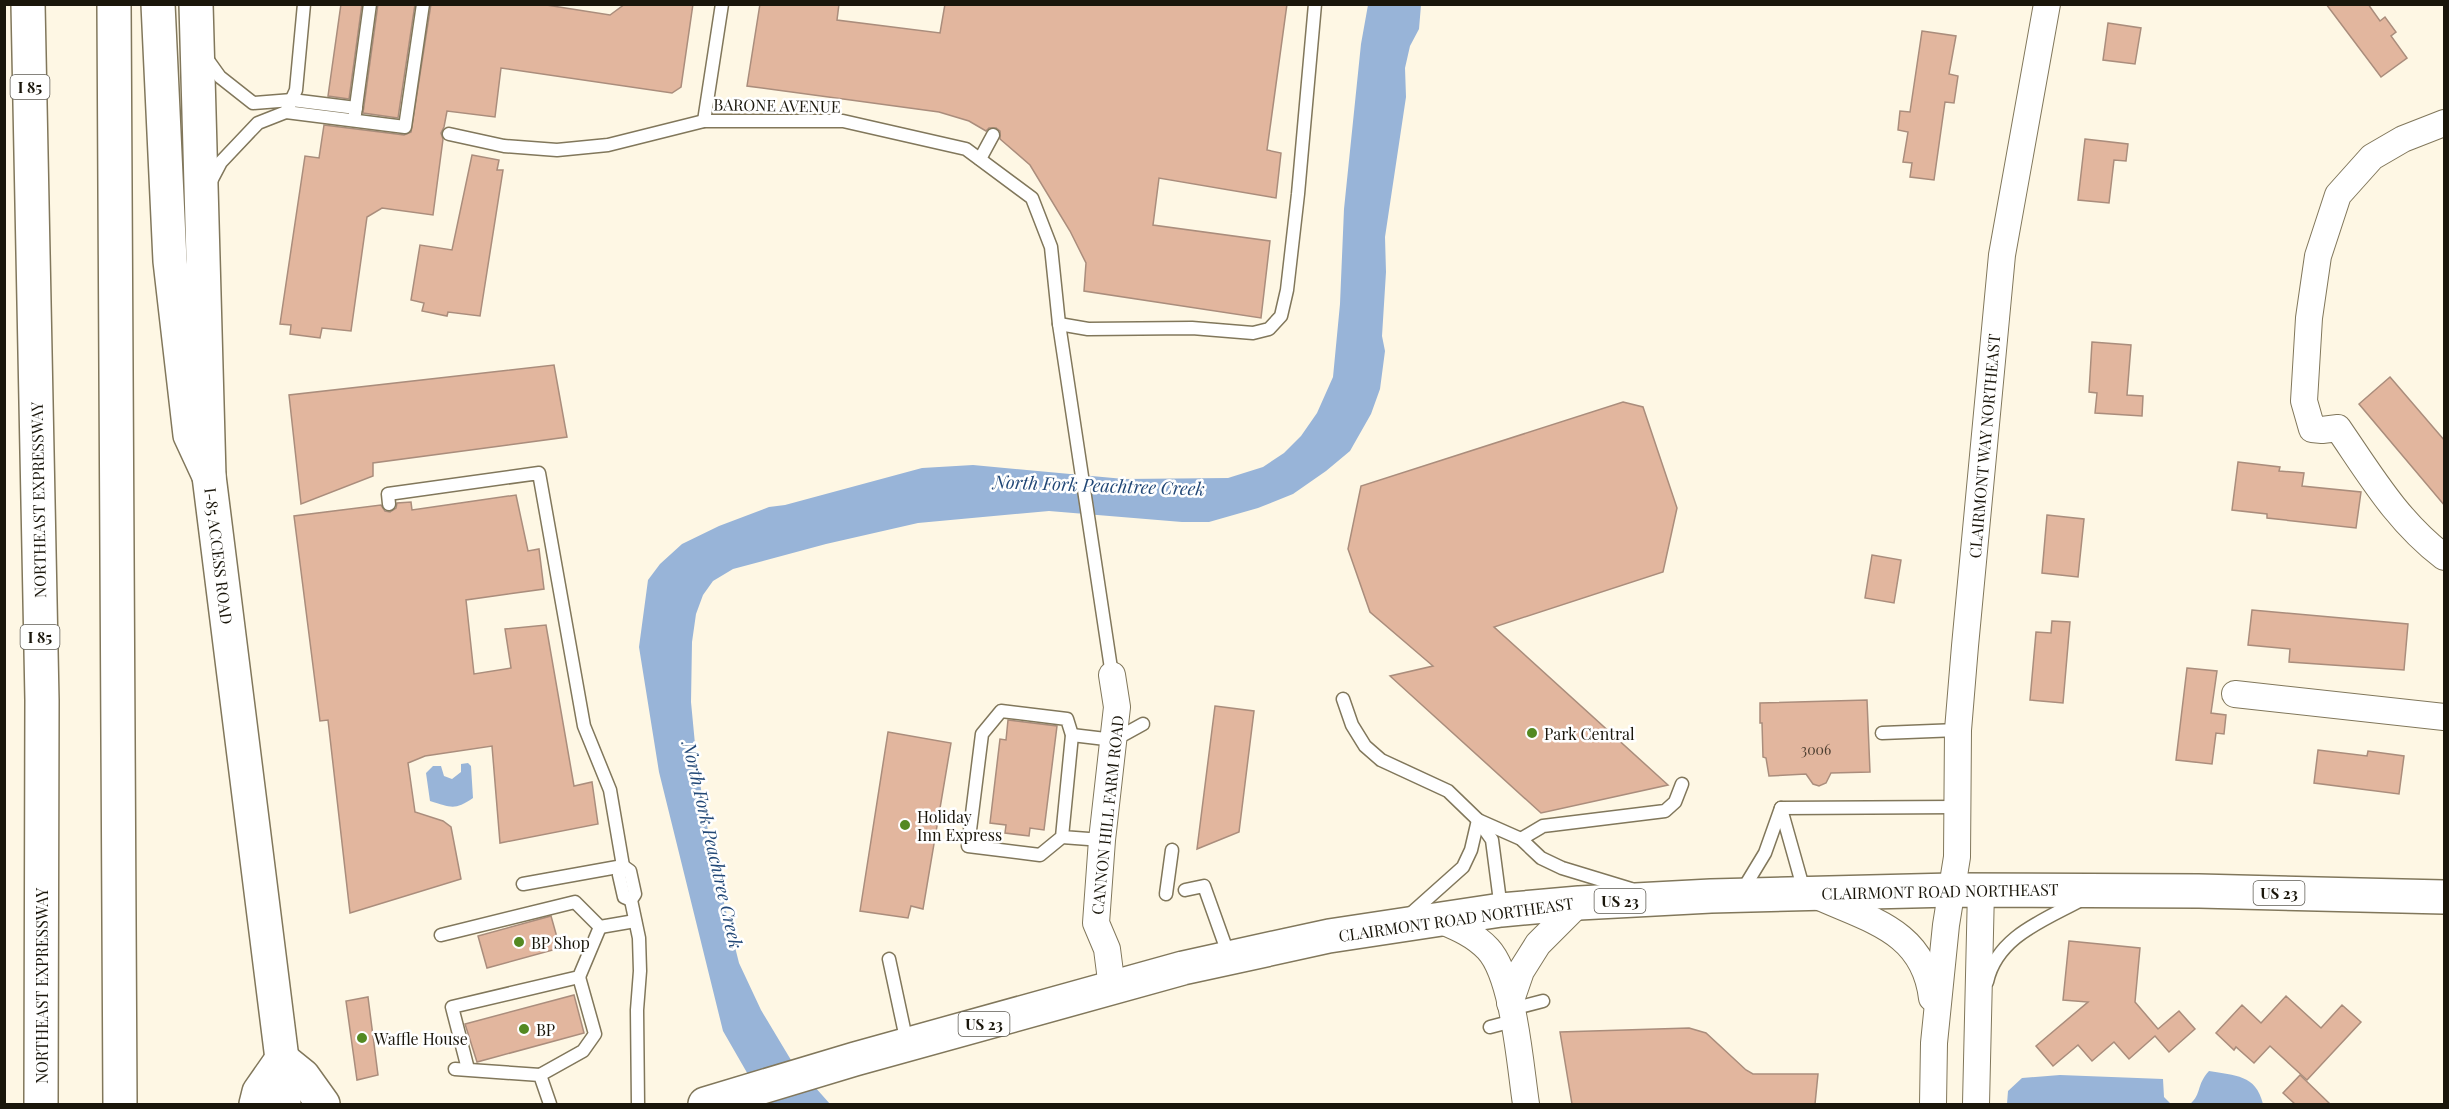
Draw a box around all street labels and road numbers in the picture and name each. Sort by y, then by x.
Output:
road number: I 85 [10,75,50,99]
street label: BARONE AVENUE [713,93,841,117]
street label: CLAIRMONT WAY NORTHEAST [1964,333,2004,559]
street label: NORTHEAST EXPRESSWAY [26,401,50,598]
street label: I-85 ACCESS ROAD [200,486,238,626]
road number: I 85 [20,625,60,649]
street label: CANNON HILL FARM ROAD [1086,714,1128,916]
street label: CLAIRMONT ROAD NORTHEAST [1821,878,2059,904]
road number: US 23 [2254,881,2304,905]
street label: NORTHEAST EXPRESSWAY [31,887,52,1084]
road number: US 23 [1594,889,1646,913]
street label: CLAIRMONT ROAD NORTHEAST [1337,892,1575,946]
road number: US 23 [958,1012,1010,1036]

